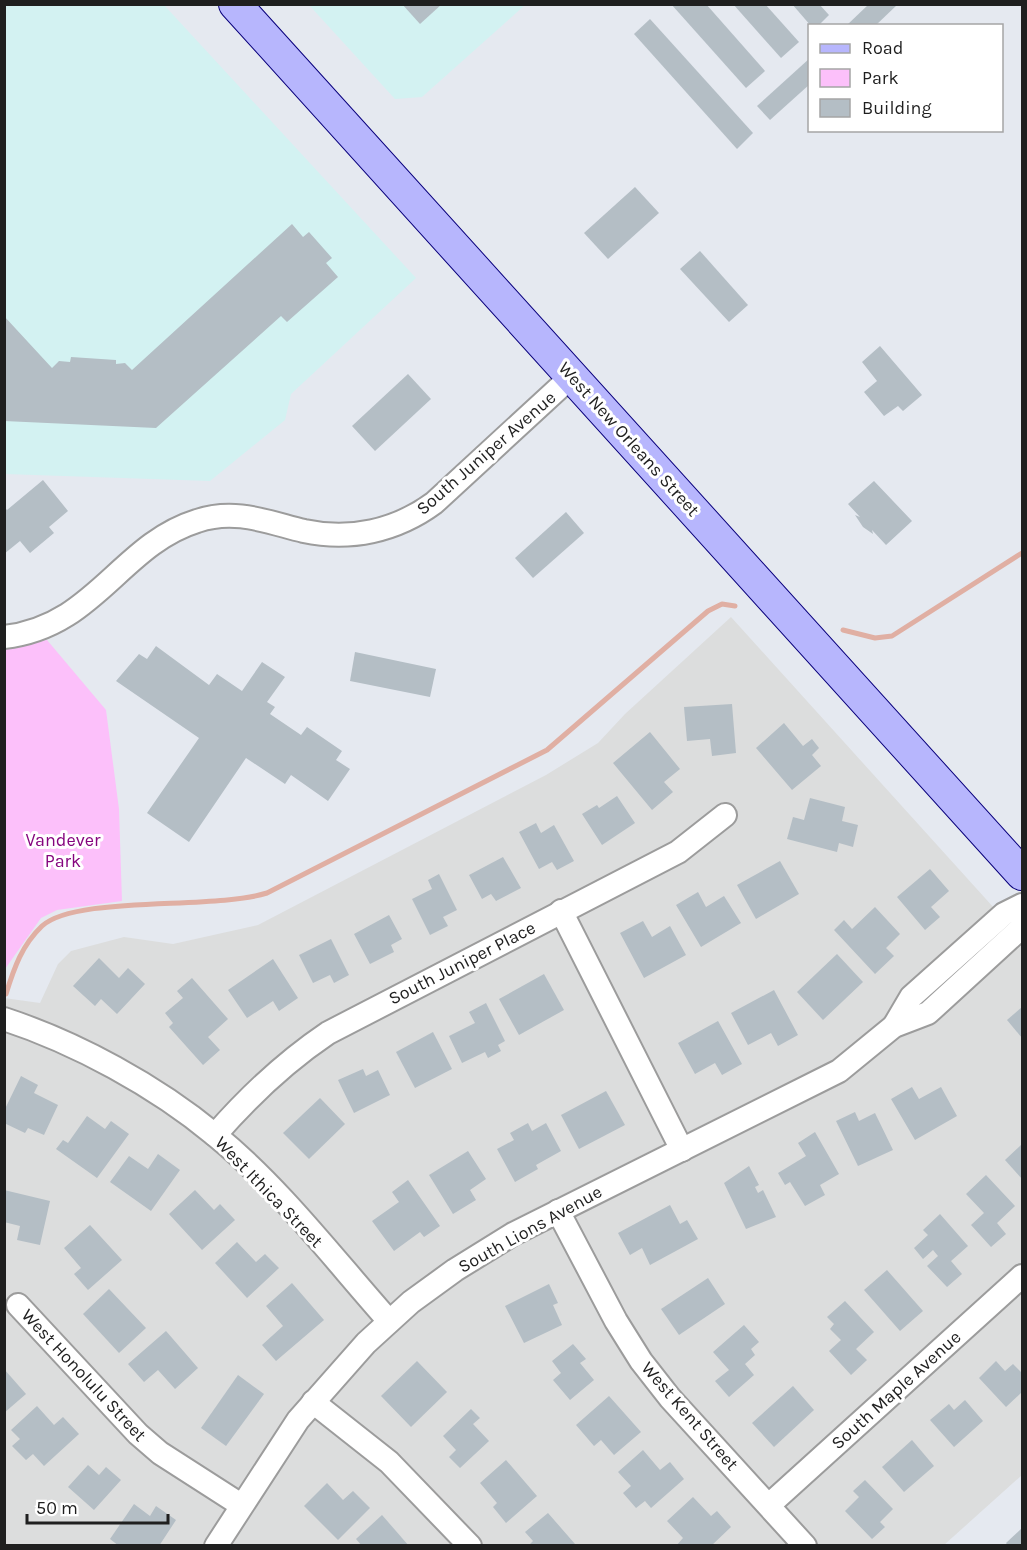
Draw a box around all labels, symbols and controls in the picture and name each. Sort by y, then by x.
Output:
legend [808,24,1003,132]
text: Road [862,37,903,59]
text: Park [862,67,899,89]
text: Building [862,97,932,119]
street label: West New Orleans Street [554,357,704,521]
street label: South Juniper Avenue [412,386,560,520]
park label: Vandever Park [25,829,101,872]
street label: South Juniper Place [385,916,539,1010]
street label: West Ithica Street [210,1132,328,1252]
street label: South Lions Avenue [454,1180,606,1278]
street label: West Honolulu Street [17,1304,151,1446]
street label: South Maple Avenue [827,1326,965,1454]
street label: West Kent Street [637,1357,743,1475]
scale bar [27,1487,168,1525]
text: 50 m [36,1497,78,1519]

